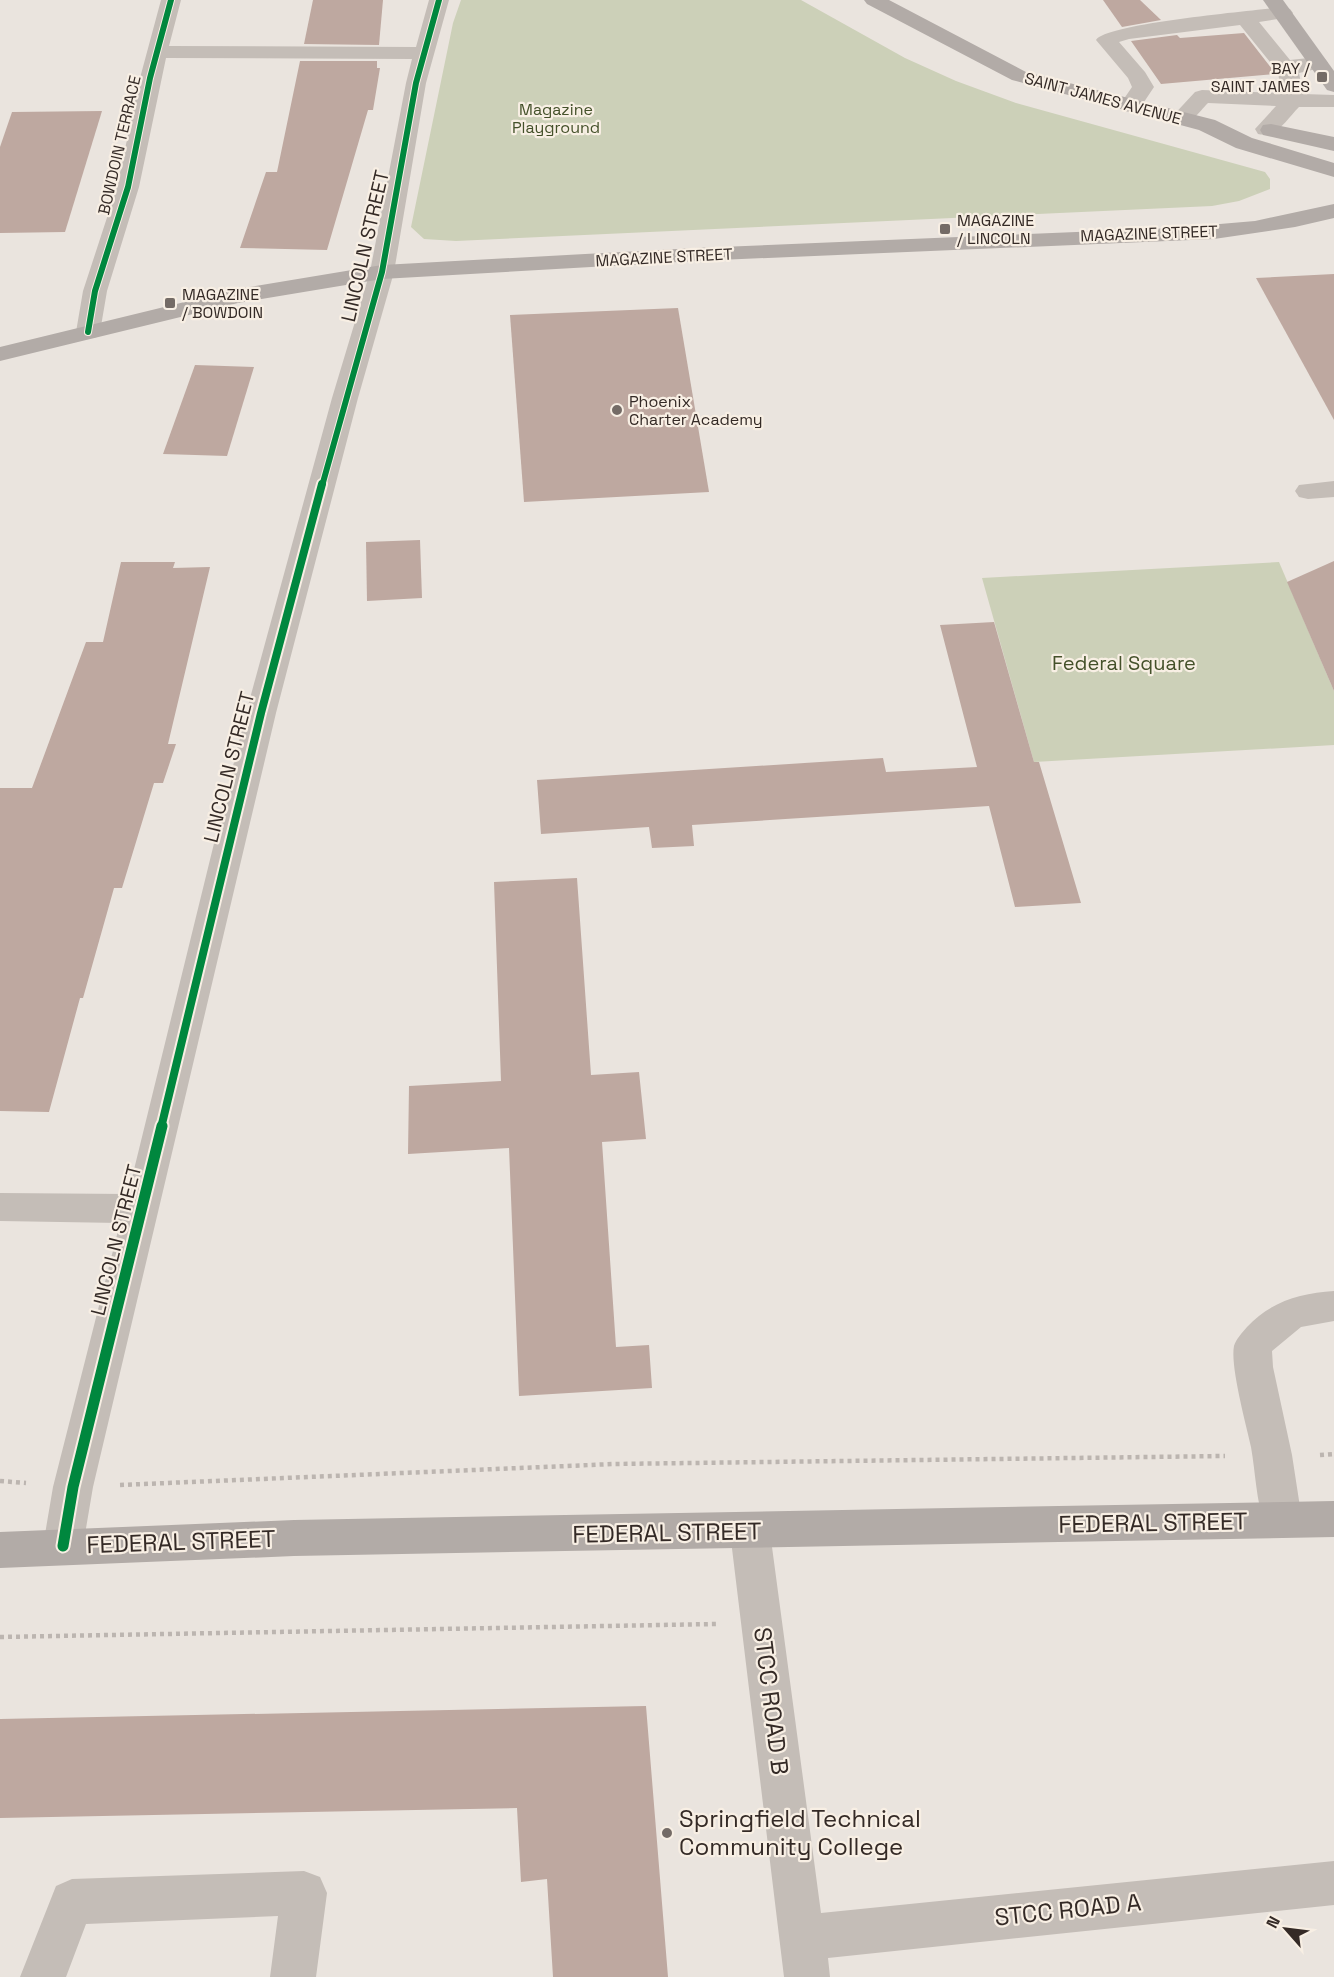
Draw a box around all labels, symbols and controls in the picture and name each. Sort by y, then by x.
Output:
place label: BAY / SAINT JAMES [1211,58,1310,97]
street label: SAINT JAMES AVENUE [1022,67,1184,130]
marker: BAY / SAINT JAMES [1315,70,1329,84]
street label: BOWDOIN TERRACE [93,73,146,217]
park label: Magazine Playground [512,99,600,138]
street label: LINCOLN STREET [335,167,395,324]
place label: MAGAZINE / LINCOLN [957,210,1034,249]
street label: MAGAZINE STREET [1080,221,1218,246]
marker: MAGAZINE / LINCOLN [938,222,952,236]
street label: MAGAZINE STREET [595,243,733,272]
place label: MAGAZINE / BOWDOIN [182,284,263,323]
marker: MAGAZINE / BOWDOIN [163,296,177,310]
place label: Phoenix Charter Academy [629,391,763,430]
marker: Phoenix Charter Academy [610,403,624,417]
park label: Federal Square [1052,650,1196,676]
street label: LINCOLN STREET [198,688,260,845]
street label: LINCOLN STREET [85,1161,147,1318]
street label: FEDERAL STREET [1058,1505,1248,1540]
street label: FEDERAL STREET [572,1515,762,1550]
street label: FEDERAL STREET [86,1523,276,1560]
street label: STCC ROAD B [747,1625,796,1776]
place label: Springfield Technical Community College [679,1803,921,1862]
marker: Springfield Technical Community College [660,1826,674,1840]
street label: STCC ROAD A [993,1886,1143,1933]
north arrow [1256,1899,1316,1959]
text: N [1261,1913,1285,1932]

